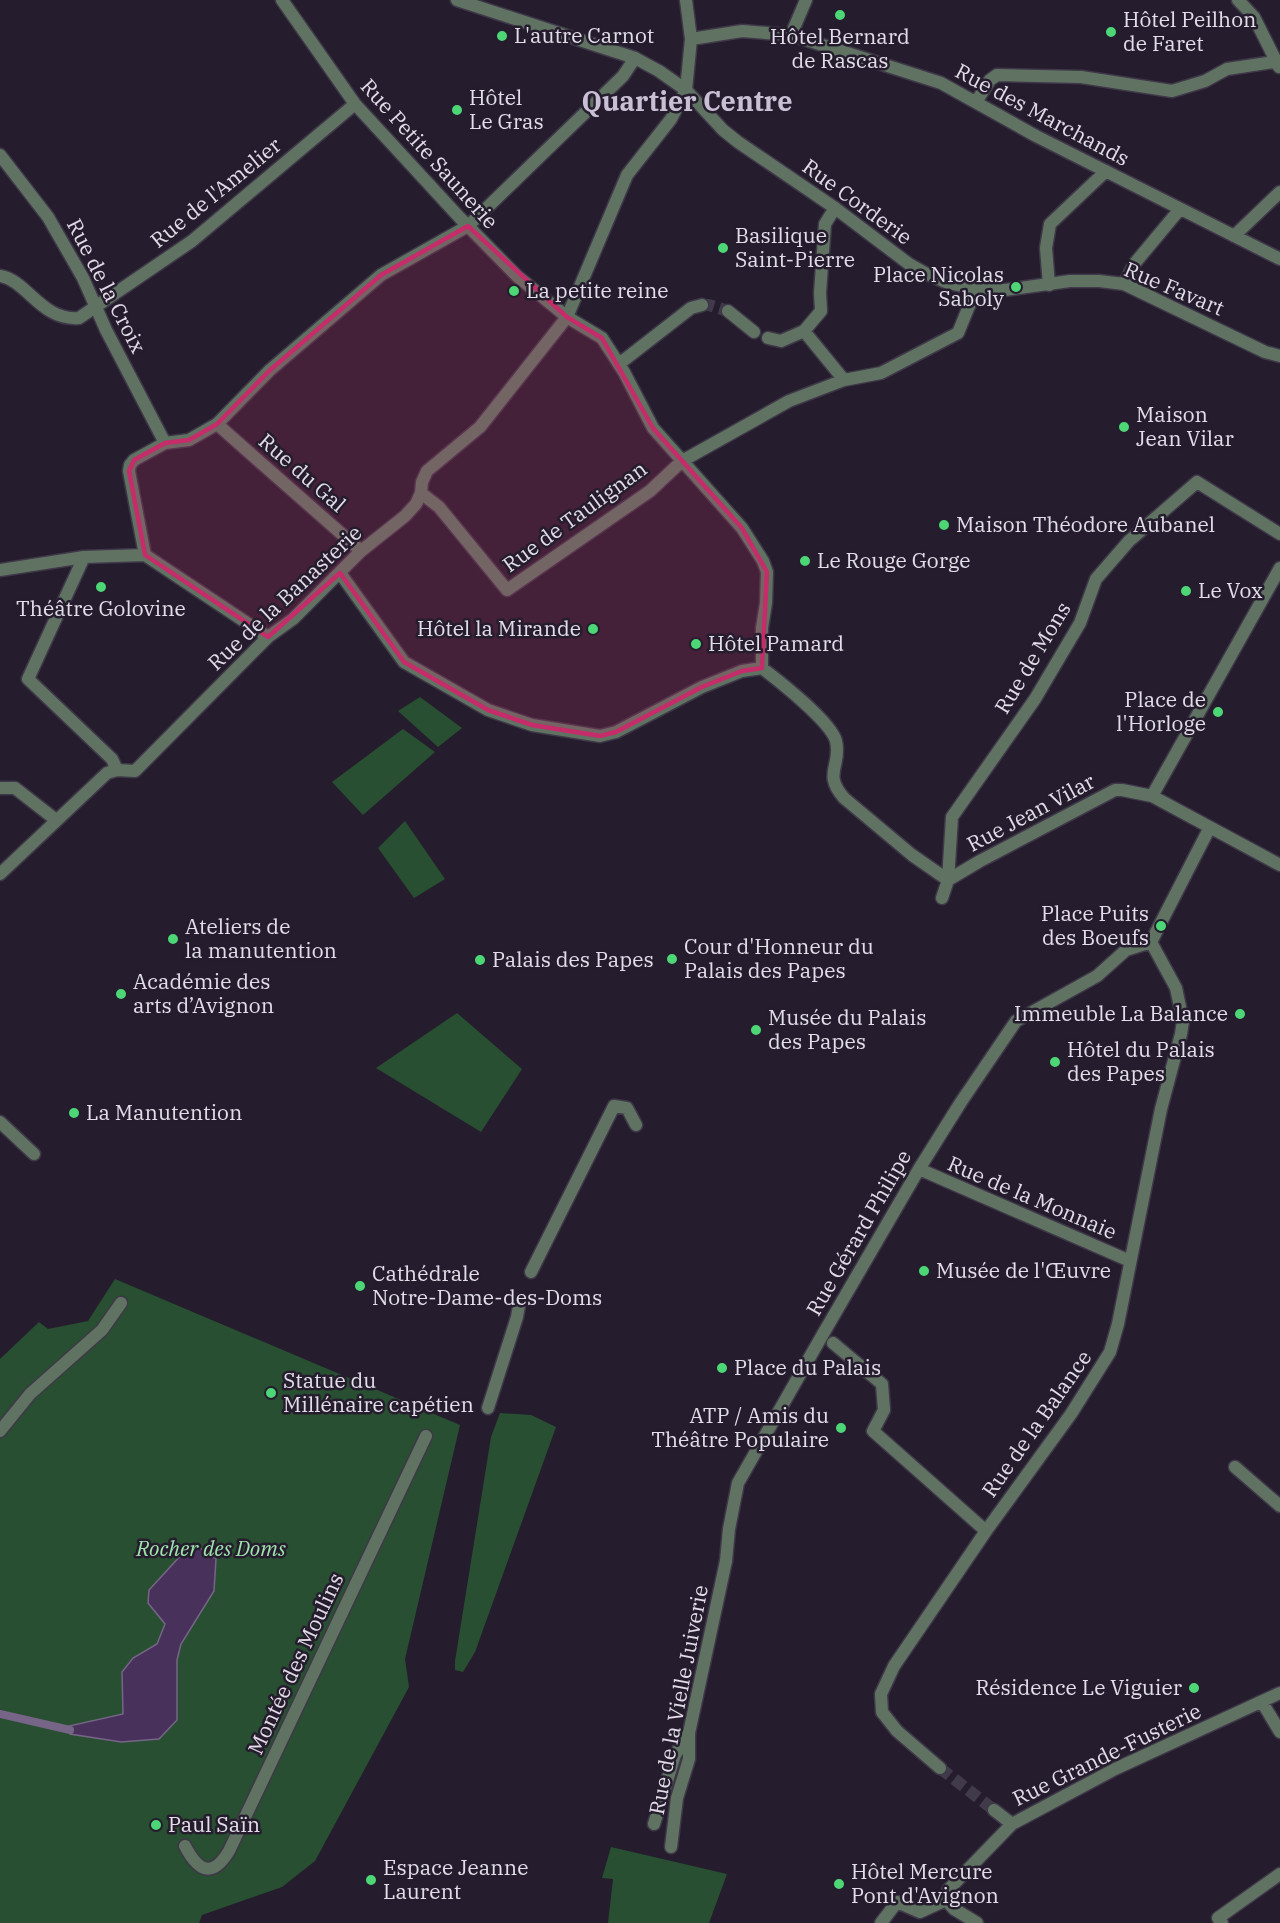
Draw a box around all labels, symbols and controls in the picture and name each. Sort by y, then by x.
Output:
place label: Hôtel Peilhon de Faret [1123,5,1256,57]
marker: Hôtel Bernard de Rascas [833,8,847,22]
place label: L'autre Carnot [514,21,654,49]
place label: Hôtel Bernard de Rascas [770,22,910,74]
marker: Hôtel Peilhon de Faret [1104,25,1118,39]
marker: L'autre Carnot [495,29,509,43]
street label: Rue des Marchands [951,56,1134,172]
street label: Rue Petite Saunerie [355,72,505,234]
place label: Hôtel Le Gras [469,83,544,135]
district label: Quartier Centre [582,83,792,118]
marker: Hôtel Le Gras [450,103,464,117]
street label: Rue de l'Amelier [144,130,287,254]
street label: Rue Corderie [797,152,918,250]
street label: Rue de la Croix [61,213,153,358]
place label: Basilique Saint-Pierre [735,221,855,273]
marker: Basilique Saint-Pierre [716,241,730,255]
street label: Rue Favart [1120,254,1229,322]
place label: Place Nicolas Saboly [873,260,1005,312]
place label: La petite reine [526,276,669,304]
marker: Place Nicolas Saboly [1009,280,1023,294]
marker: La petite reine [507,284,521,298]
place label: Maison Jean Vilar [1136,400,1235,452]
marker: Maison Jean Vilar [1117,420,1131,434]
street label: Rue du Gal [253,427,352,518]
street label: Rue de Taulignan [497,454,652,578]
place label: Maison Théodore Aubanel [956,510,1215,538]
street label: Rue de la Banasterie [201,518,367,676]
marker: Maison Théodore Aubanel [937,518,951,532]
place label: Le Rouge Gorge [817,546,971,574]
marker: Le Rouge Gorge [798,554,812,568]
place label: Le Vox [1198,576,1263,604]
marker: Théâtre Golovine [94,580,108,594]
marker: Le Vox [1179,584,1193,598]
place label: Théâtre Golovine [16,594,186,622]
street label: Rue de Mons [988,596,1077,719]
place label: Hôtel la Mirande [417,614,581,642]
marker: Hôtel la Mirande [586,622,600,636]
place label: Hôtel Pamard [708,629,844,657]
marker: Hôtel Pamard [689,637,703,651]
place label: Place de l'Horloge [1116,685,1206,737]
marker: Place de l'Horloge [1211,705,1225,719]
street label: Rue Jean Vilar [962,766,1100,858]
place label: Place Puits des Boeufs [1041,899,1149,951]
place label: Ateliers de la manutention [185,912,337,964]
marker: Place Puits des Boeufs [1154,919,1168,933]
marker: Ateliers de la manutention [166,932,180,946]
place label: Cour d'Honneur du Palais des Papes [684,932,874,984]
place label: Palais des Papes [492,945,654,973]
marker: Cour d'Honneur du Palais des Papes [665,952,679,966]
marker: Palais des Papes [473,953,487,967]
place label: Académie des arts d’Avignon [133,967,274,1019]
marker: Académie des arts d’Avignon [114,987,128,1001]
place label: Immeuble La Balance [1014,999,1228,1027]
place label: Musée du Palais des Papes [768,1003,927,1055]
marker: Immeuble La Balance [1233,1007,1247,1021]
marker: Musée du Palais des Papes [749,1023,763,1037]
place label: Hôtel du Palais des Papes [1067,1035,1215,1087]
marker: Hôtel du Palais des Papes [1048,1055,1062,1069]
place label: La Manutention [86,1098,242,1126]
marker: La Manutention [67,1106,81,1120]
street label: Rue Gérard Philipe [799,1144,917,1321]
street label: Rue de la Monnaie [944,1149,1121,1245]
place label: Musée de l'Œuvre [936,1256,1111,1284]
place label: Cathédrale Notre-Dame-des-Doms [372,1259,602,1311]
marker: Musée de l'Œuvre [917,1264,931,1278]
marker: Cathédrale Notre-Dame-des-Doms [353,1279,367,1293]
street label: Rue de la Balance [975,1344,1097,1502]
place label: Place du Palais [734,1353,881,1381]
marker: Place du Palais [715,1361,729,1375]
place label: Statue du Millénaire capétien [283,1366,474,1418]
marker: Statue du Millénaire capétien [264,1386,278,1400]
place label: ATP / Amis du Théâtre Populaire [651,1401,829,1453]
marker: ATP / Amis du Théâtre Populaire [834,1421,848,1435]
park label: Rocher des Doms [135,1534,286,1562]
street label: Montée des Moulins [241,1568,349,1759]
street label: Rue de la Vielle Juiverie [642,1583,714,1817]
place label: Résidence Le Viguier [976,1673,1183,1701]
marker: Résidence Le Viguier [1187,1681,1201,1695]
street label: Rue Grande-Fusterie [1008,1696,1206,1812]
place label: Paul Saïn [168,1810,260,1838]
marker: Paul Saïn [149,1818,163,1832]
place label: Espace Jeanne Laurent [383,1853,528,1905]
place label: Hôtel Mercure Pont d'Avignon [851,1857,999,1909]
marker: Espace Jeanne Laurent [364,1873,378,1887]
marker: Hôtel Mercure Pont d'Avignon [832,1877,846,1891]

